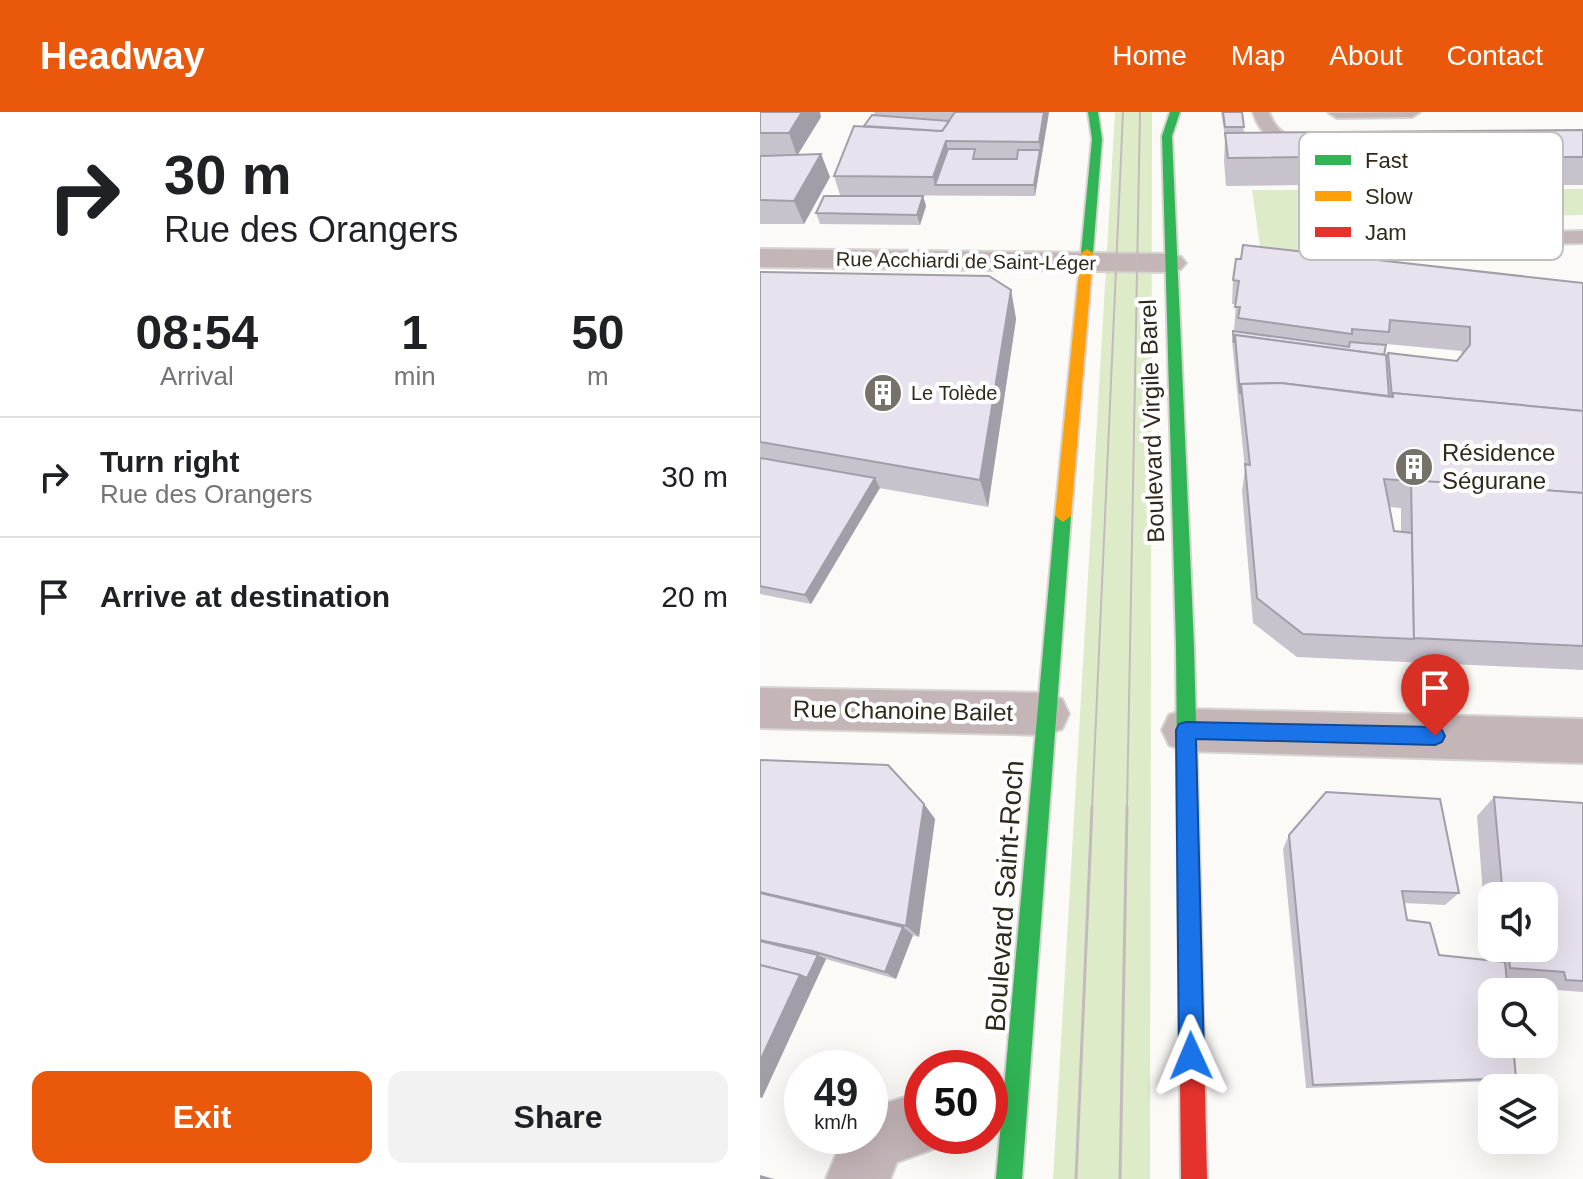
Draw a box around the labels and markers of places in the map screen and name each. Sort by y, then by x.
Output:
building icon: Le Tolède [862,372,904,414]
place label: Le Tolède [911,382,997,404]
place label: Résidence Ségurane [1442,439,1555,494]
building icon: Résidence Ségurane [1393,446,1435,488]
pin [1401,654,1469,736]

